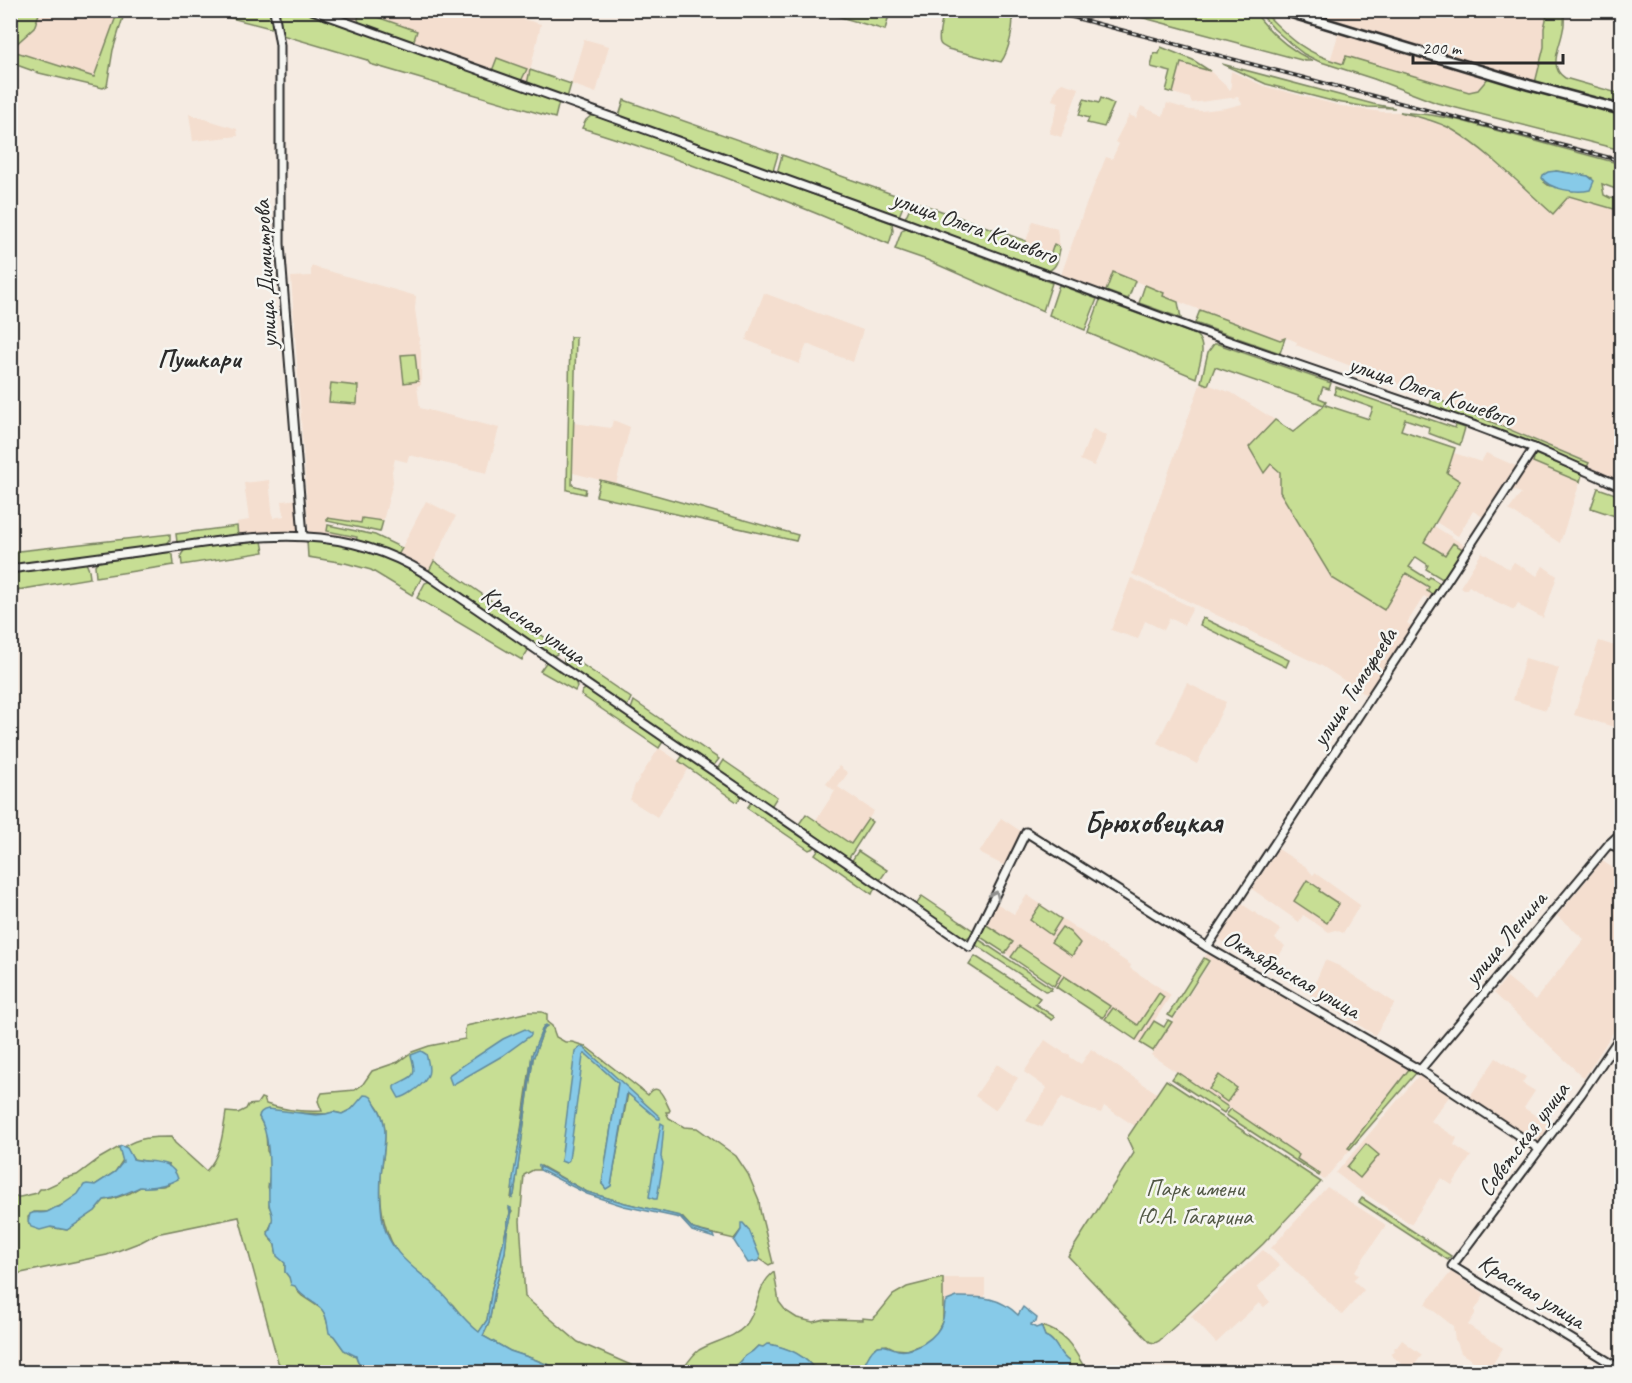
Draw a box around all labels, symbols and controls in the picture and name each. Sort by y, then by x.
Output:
scale bar [1413,27,1563,65]
text: 200 m [1422,37,1463,59]
street label: улица Олега Кошевого [886,183,1063,271]
street label: улица Димитрова [246,198,284,351]
district label: Пушкари [158,342,243,375]
street label: улица Олега Кошевого [1343,348,1520,434]
street label: Красная улица [476,579,594,672]
street label: улица Тимофеева [1303,621,1404,754]
district label: Брюховецкая [1084,803,1224,841]
street label: улица Ленина [1456,883,1555,993]
one-way arrow [988,890,1000,901]
street label: Октябрьская улица [1218,923,1368,1026]
street label: Советская улица [1470,1075,1577,1202]
park label: Парк имени Ю.А. Гагарина [1137,1173,1254,1231]
street label: Красная улица [1473,1247,1593,1337]

